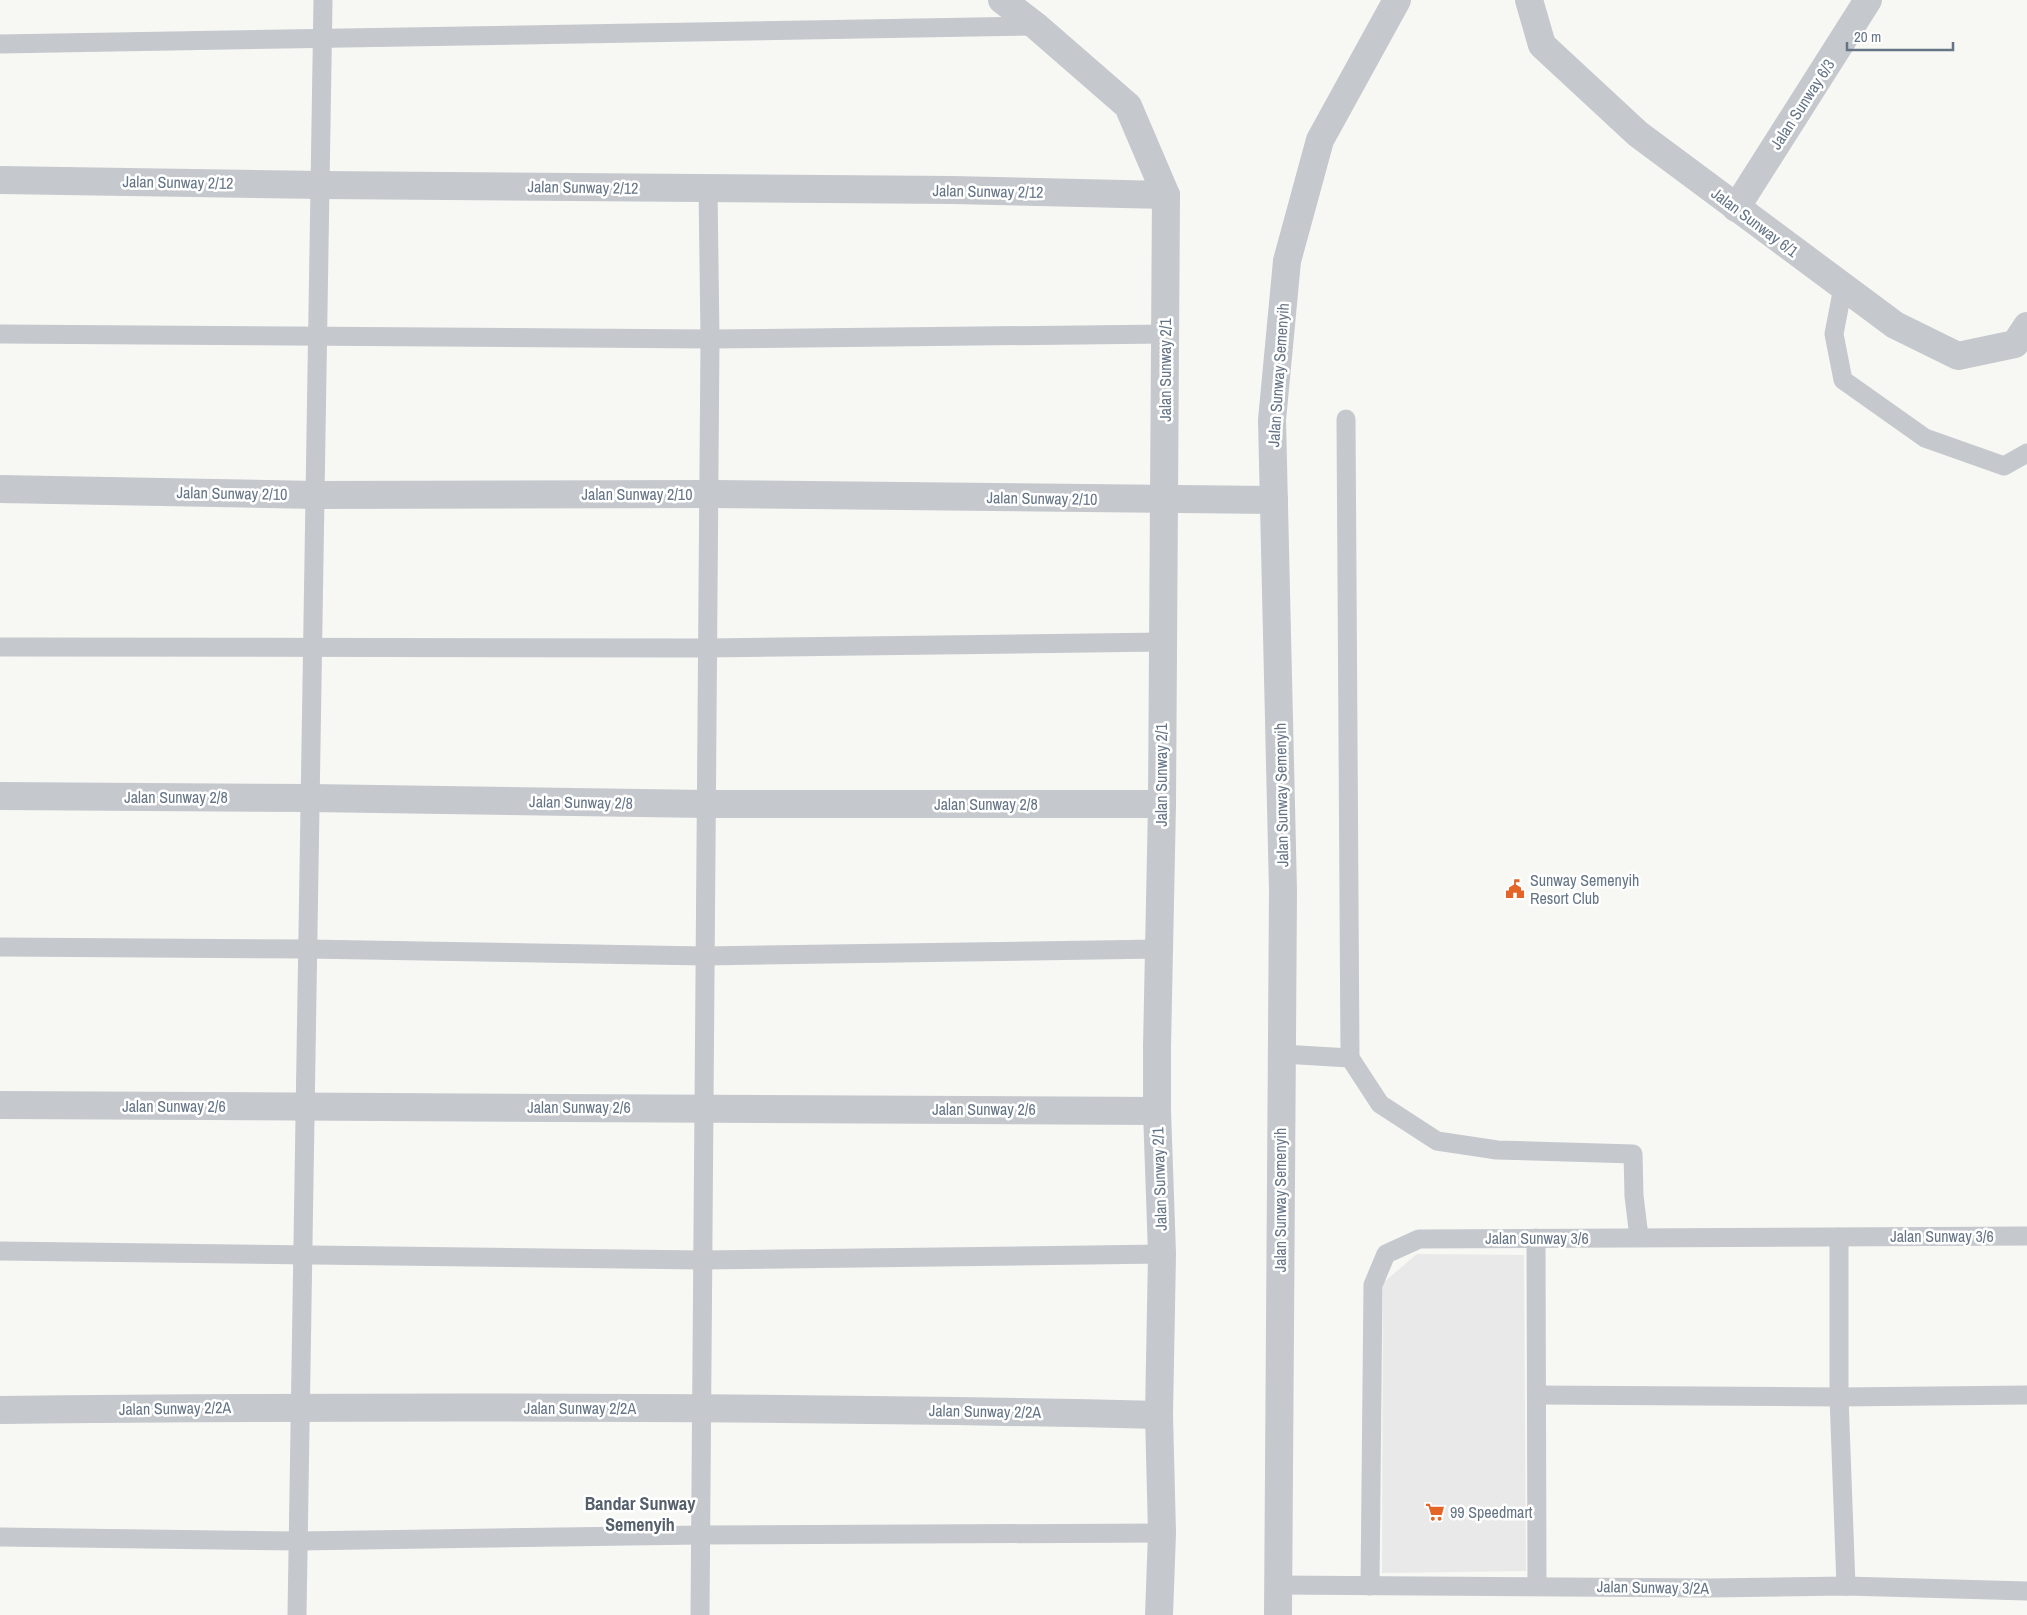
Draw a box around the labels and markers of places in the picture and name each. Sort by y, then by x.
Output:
place label: Sunway Semenyih Resort Club [1530,869,1639,909]
public building icon: Sunway Semenyih Resort Club [1504,878,1526,900]
supermarket icon: 99 Speedmart [1424,1501,1446,1523]
place label: 99 Speedmart [1450,1501,1533,1523]

